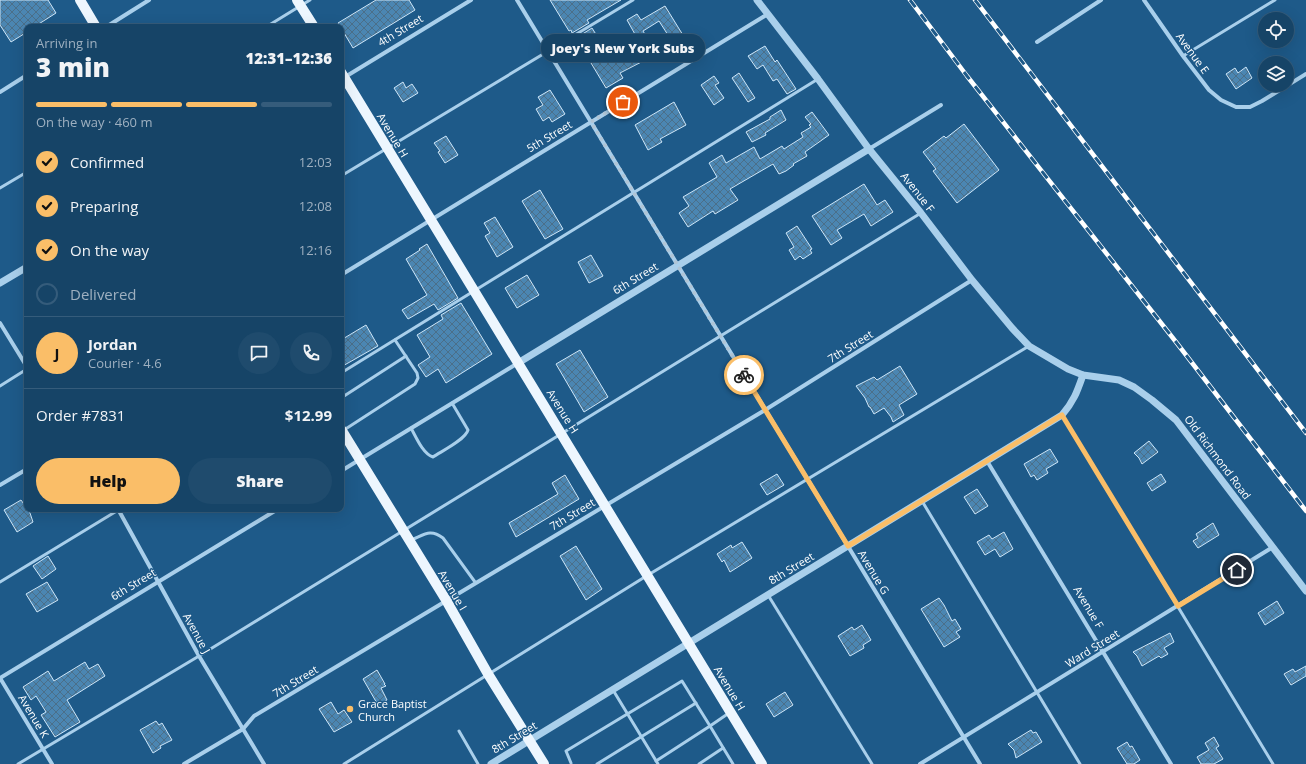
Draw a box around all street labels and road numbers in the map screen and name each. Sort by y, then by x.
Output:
street label: 4th Street [374,11,426,49]
street label: Avenue E [1173,29,1213,77]
street label: Avenue H [374,110,412,160]
street label: 5th Street [523,117,575,155]
street label: Avenue F [898,169,939,215]
street label: 6th Street [609,259,661,297]
street label: 7th Street [825,326,875,366]
street label: Avenue H [544,386,582,436]
street label: Old Richmond Road [1181,412,1255,502]
street label: 7th Street [546,495,598,533]
street label: Avenue G [855,547,893,597]
street label: 8th Street [765,549,817,587]
street label: 6th Street [107,565,159,603]
street label: Avenue I [435,567,471,613]
street label: Avenue F [1071,583,1108,631]
street label: Avenue J [180,610,214,656]
street label: Ward Street [1062,625,1122,671]
street label: 7th Street [269,662,321,700]
street label: Avenue H [711,663,749,713]
street label: Avenue K [15,692,53,741]
street label: 8th Street [488,718,540,756]

